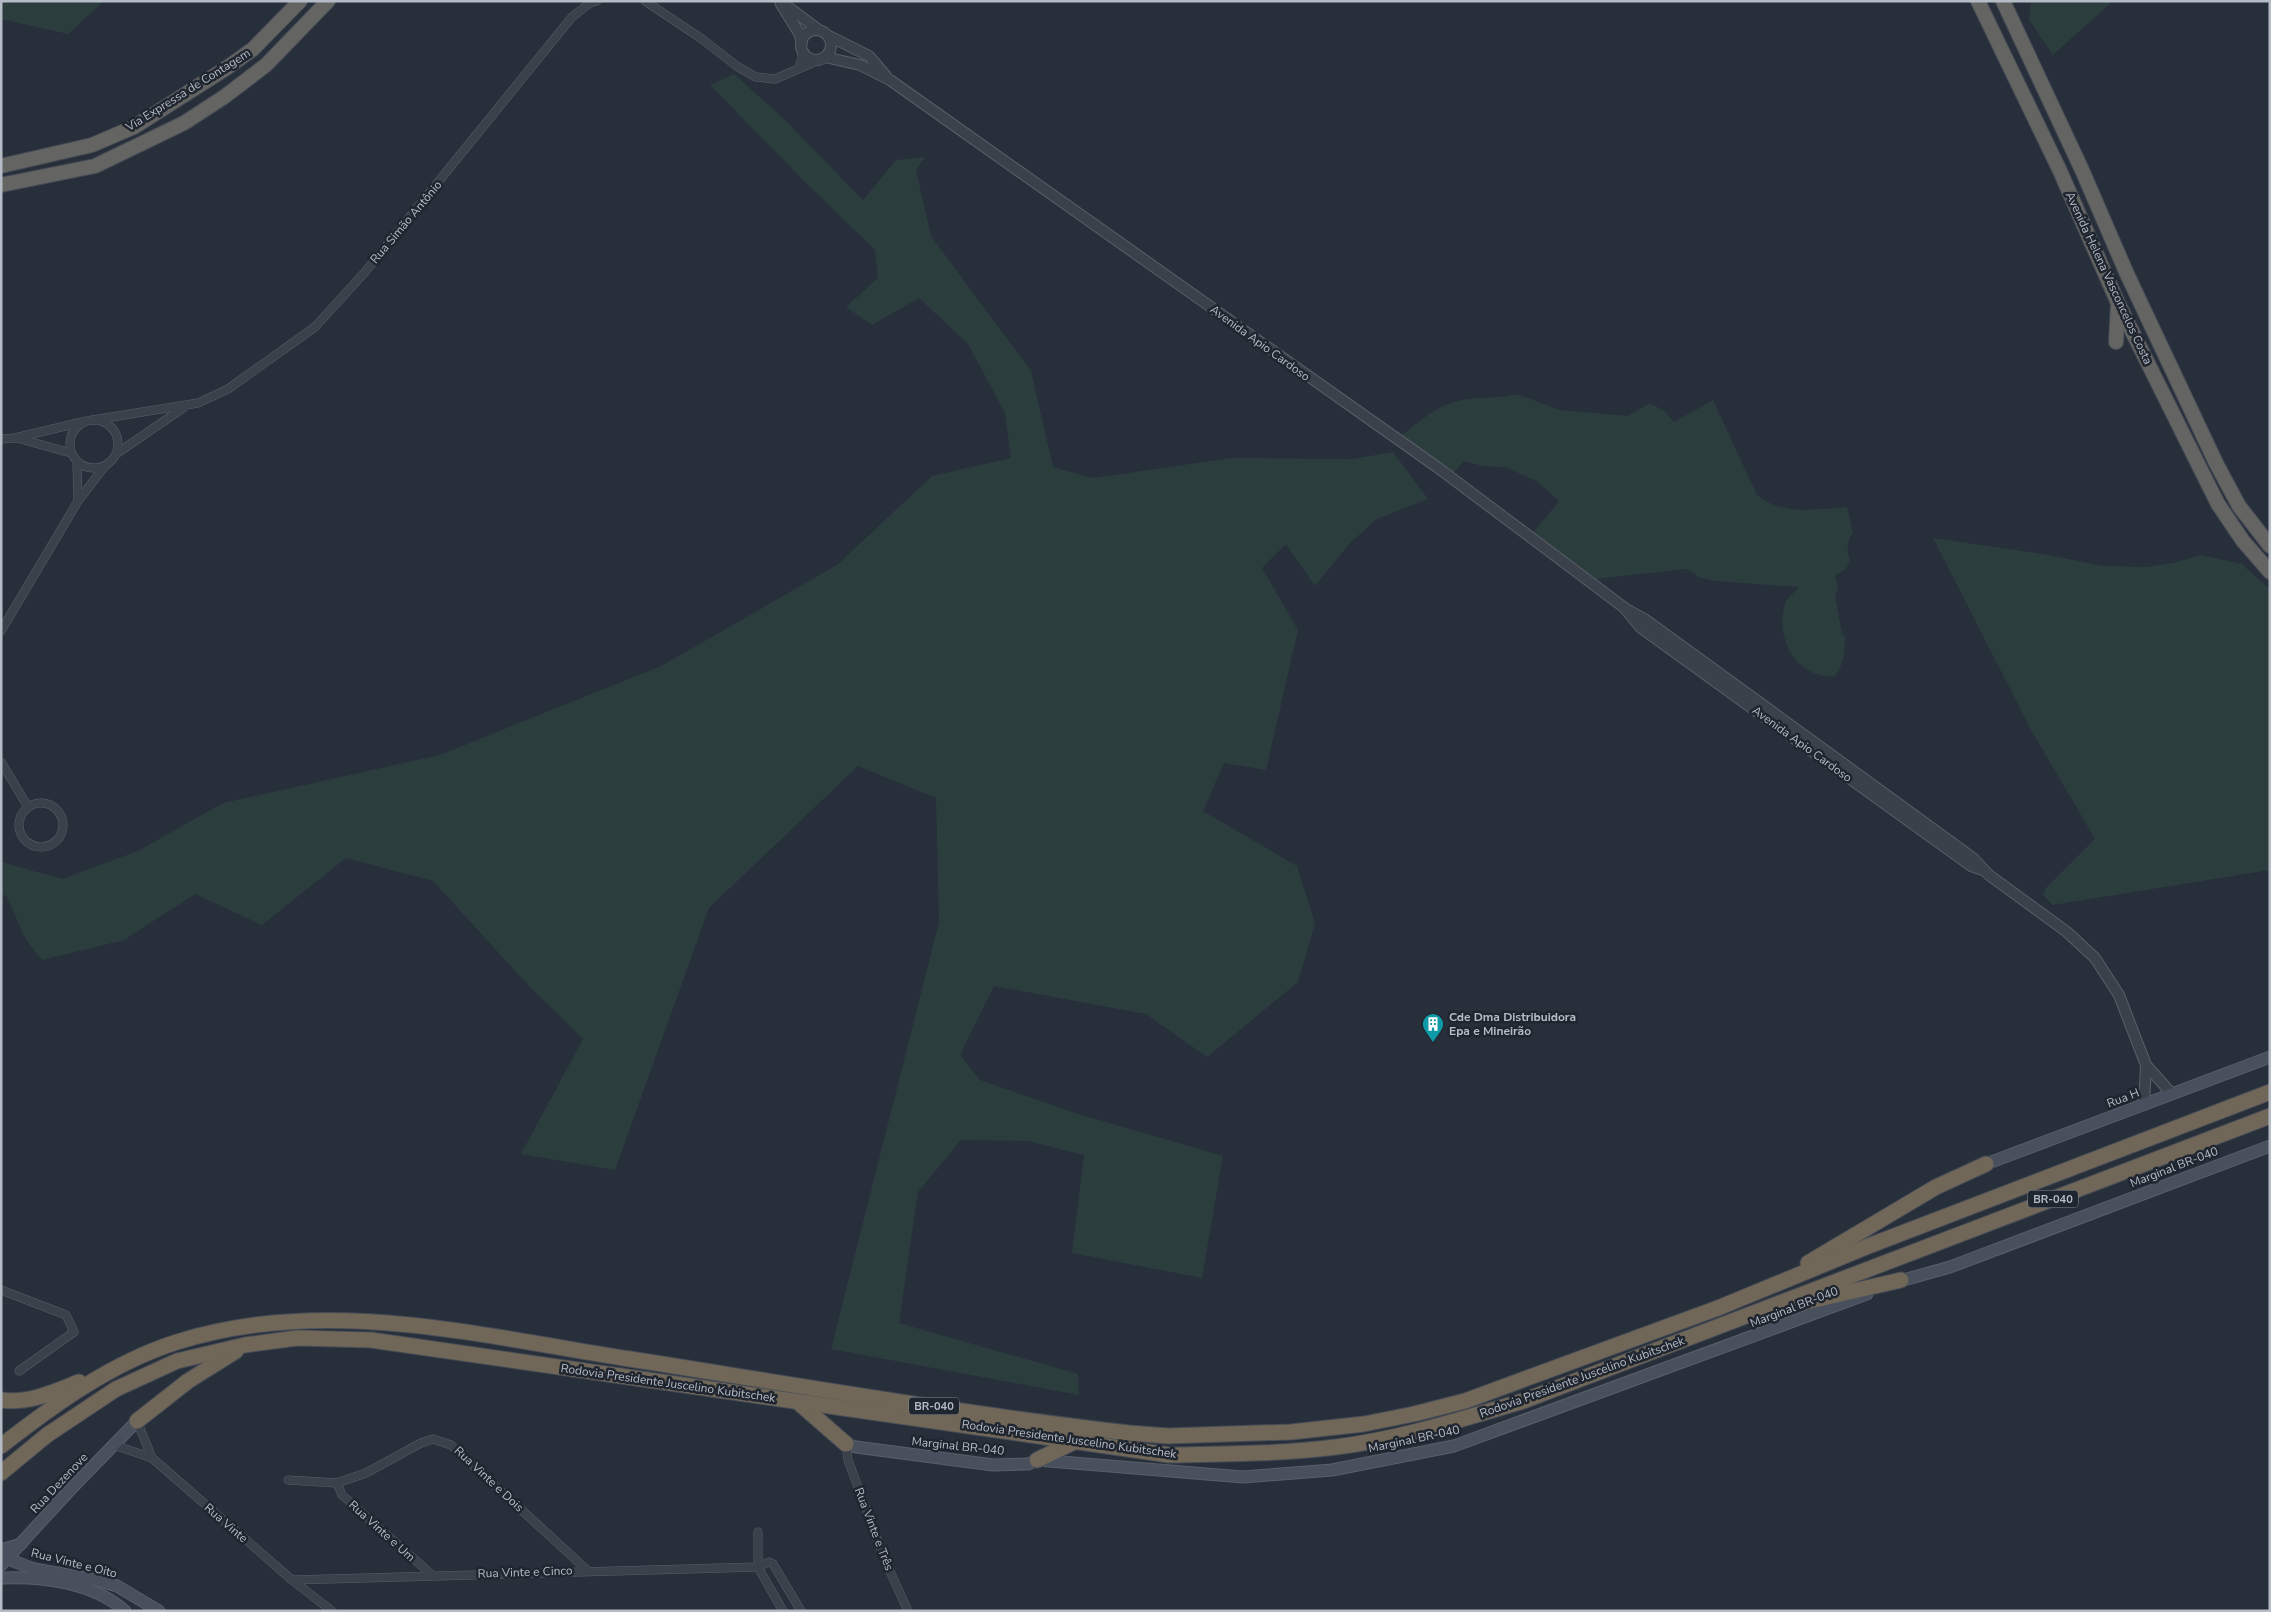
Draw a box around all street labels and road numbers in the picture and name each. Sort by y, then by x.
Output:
street label: Via Expressa de Contagem [122,45,253,136]
street label: Rua Simão Antônio [367,177,446,267]
street label: Avenida Helena Vasconcelos Costa [2062,189,2156,367]
street label: Avenida Apio Cardoso [1207,301,1313,385]
street label: Avenida Apio Cardoso [1749,702,1855,786]
street label: Rua H [2105,1085,2141,1111]
street label: Marginal BR-040 [2128,1143,2220,1191]
road number: BR-040 [2028,1190,2078,1208]
street label: Marginal BR-040 [1748,1283,1840,1331]
street label: Rodovia Presidente Juscelino Kubitschek [1477,1332,1688,1422]
street label: Rodovia Presidente Juscelino Kubitschek [560,1360,777,1406]
road number: BR-040 [909,1398,959,1414]
street label: Rodovia Presidente Juscelino Kubitschek [961,1416,1178,1462]
street label: Marginal BR-040 [1367,1421,1461,1457]
street label: Marginal BR-040 [911,1433,1005,1459]
street label: Rua Vinte e Dois [451,1443,527,1515]
street label: Rua Dezenove [27,1449,91,1517]
street label: Rua Vinte e Três [851,1485,897,1573]
street label: Rua Vinte e Um [345,1497,419,1565]
street label: Rua Vinte [201,1500,251,1546]
street label: Rua Vinte e Oito [29,1545,119,1581]
street label: Rua Vinte e Cinco [477,1562,573,1582]

